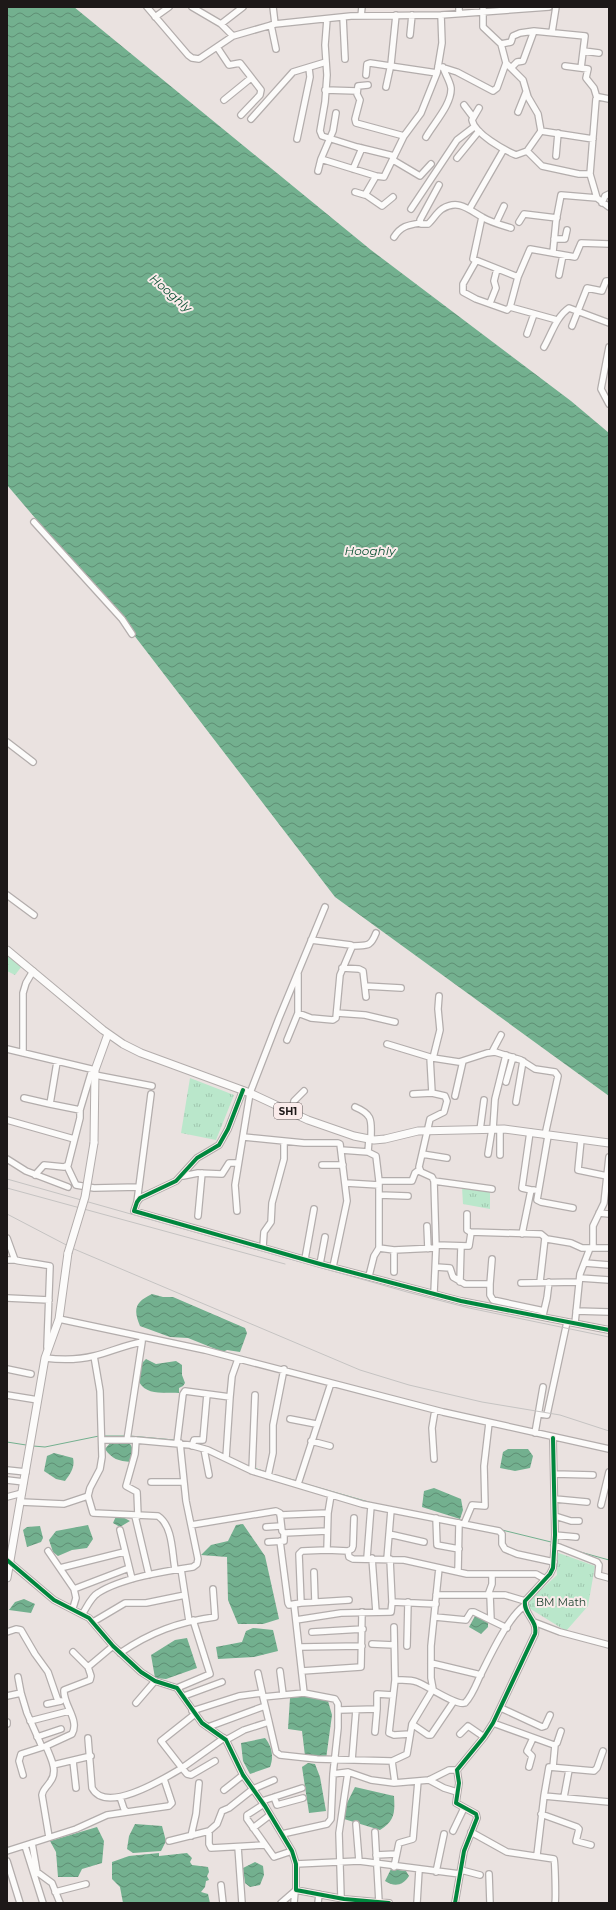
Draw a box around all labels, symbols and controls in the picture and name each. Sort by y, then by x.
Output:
water label: Hooghly [147,271,196,316]
water label: Hooghly [345,543,397,558]
road number: SH1 [274,1103,302,1119]
park label: BM Math [536,1595,586,1609]

